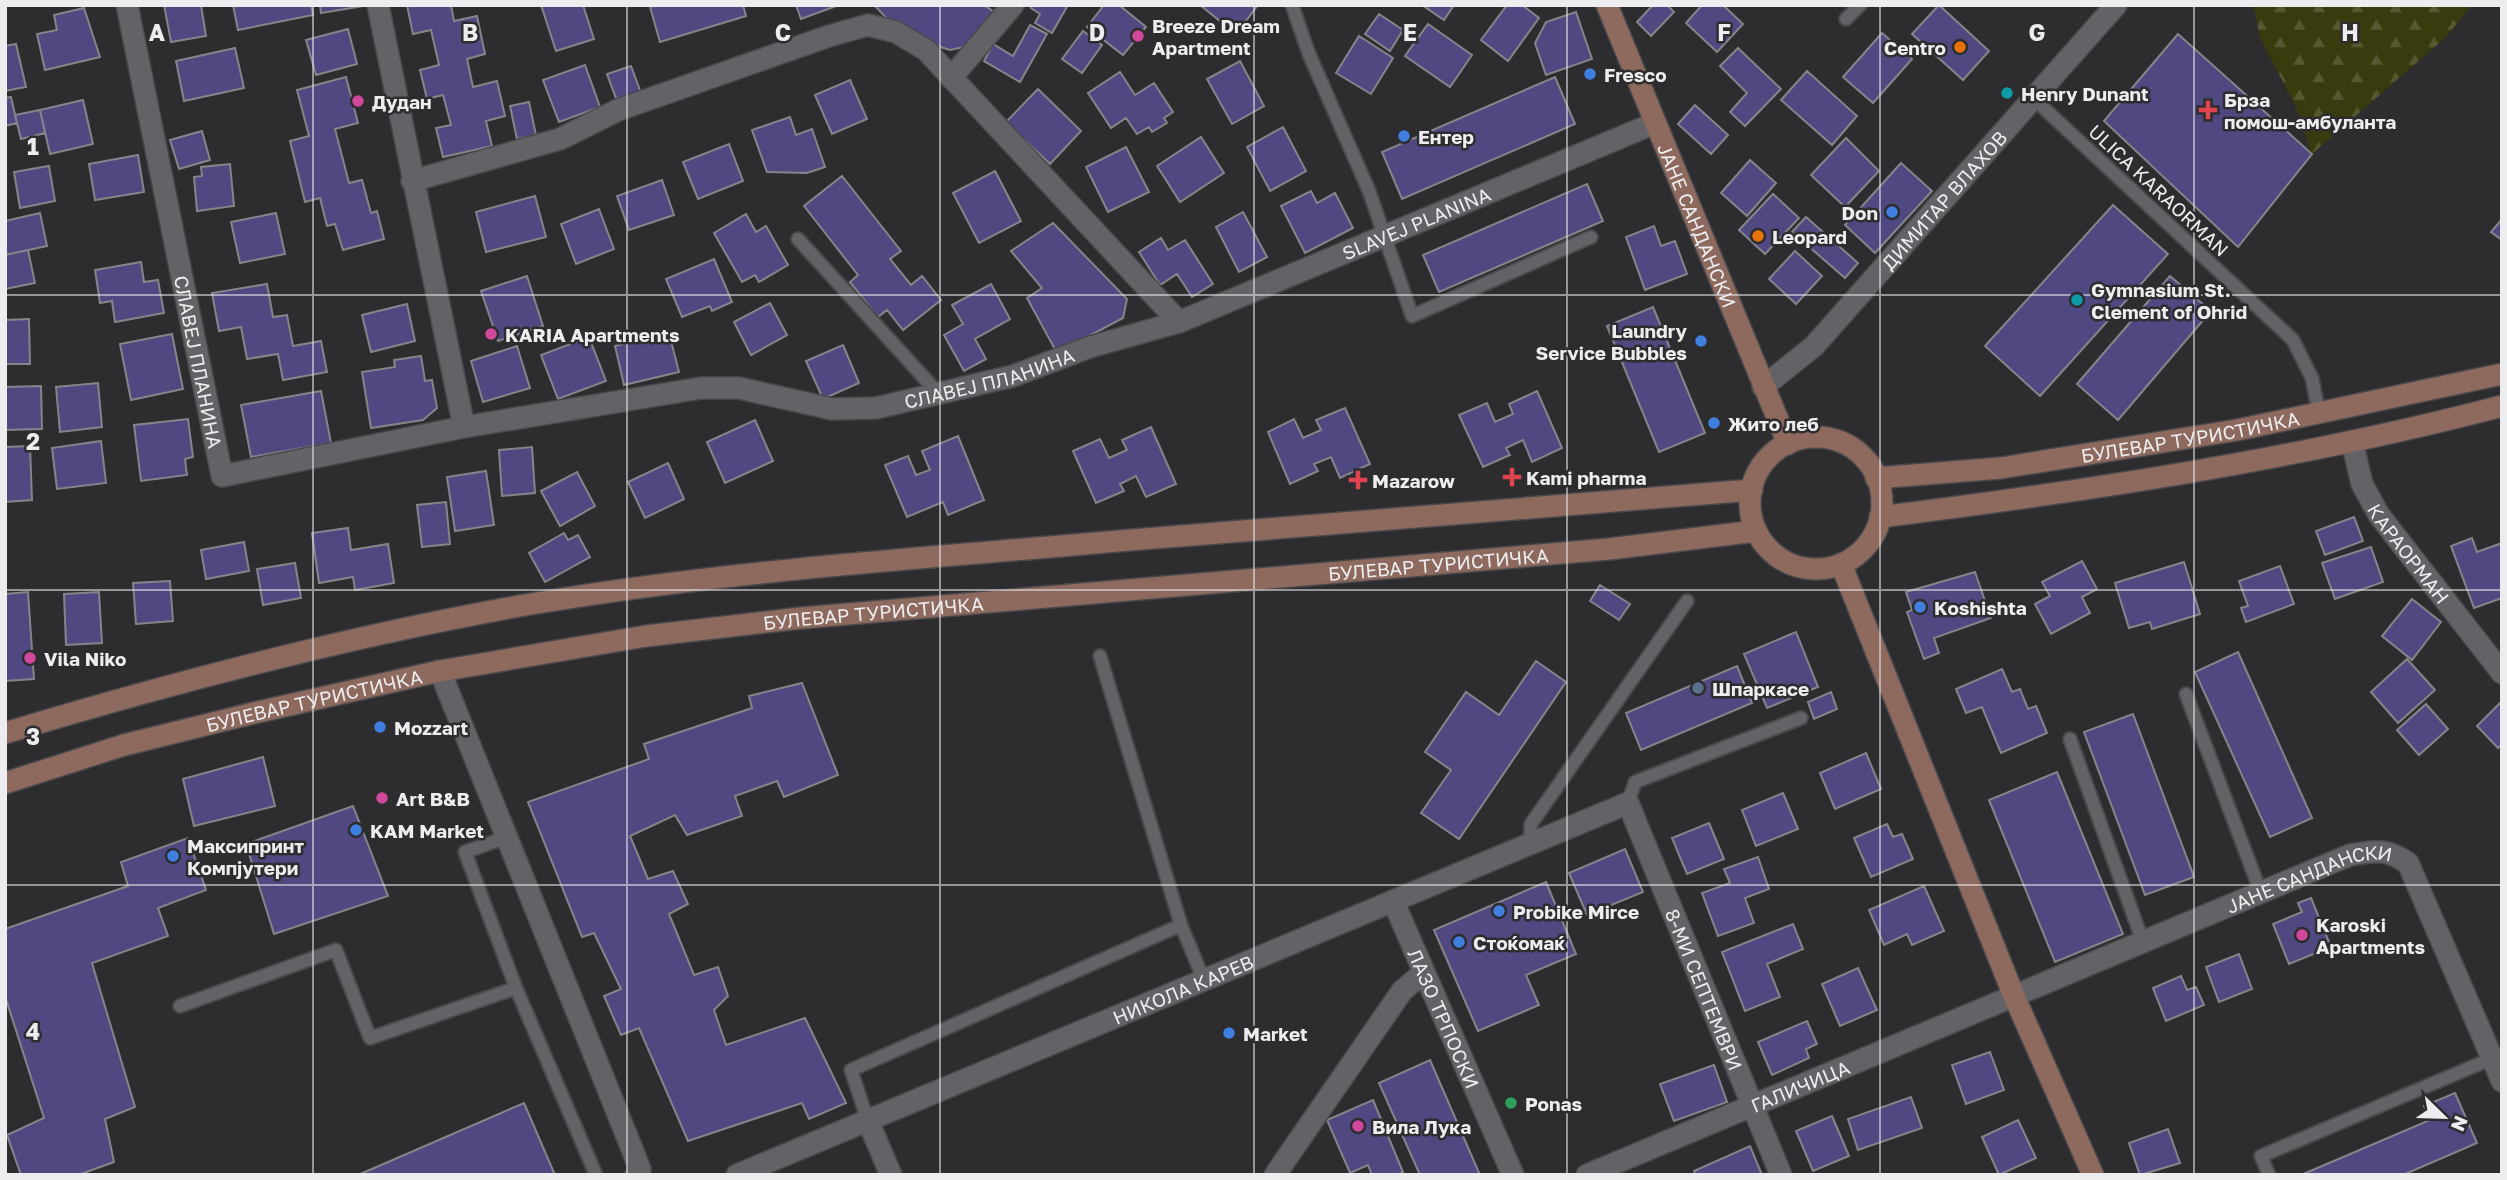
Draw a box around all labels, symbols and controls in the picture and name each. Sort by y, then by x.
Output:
place label: Breeze Dream Apartment [1152,14,1280,59]
text: A [149,18,166,46]
text: B [462,18,478,46]
text: C [775,18,791,46]
text: D [1089,18,1105,46]
text: E [1403,18,1417,46]
text: F [1717,18,1731,46]
text: G [2029,18,2045,46]
text: H [2341,18,2359,46]
marker: Breeze Dream Apartment [1130,28,1146,44]
place label: Centro [1884,36,1946,59]
marker: Centro [1952,39,1968,55]
place label: Fresco [1604,63,1667,86]
marker: Fresco [1582,66,1598,82]
place label: Henry Dunant [2021,82,2149,105]
marker: Henry Dunant [1999,85,2015,101]
place label: Брза помош-амбуланта [2224,88,2396,133]
place label: Дудан [372,90,432,113]
marker: Дудан [350,93,366,109]
marker: Брза помош-амбуланта [2198,100,2218,120]
street label: ULICA KARAORMAN [2084,119,2234,261]
place label: Ентер [1418,125,1474,148]
street label: ДИМИТАР ВЛАХОВ [1876,125,2011,274]
marker: Ентер [1396,128,1412,144]
text: 1 [27,132,39,160]
street label: ЈАНЕ САНДАНСКИ [1654,139,1742,311]
street label: SLAVEJ PLANINA [1339,182,1494,264]
place label: Don [1842,201,1878,224]
marker: Don [1884,204,1900,220]
place label: Leopard [1772,225,1847,248]
marker: Leopard [1750,228,1766,244]
street label: СЛАВЕЈ ПЛАНИНА [170,273,228,450]
place label: Gymnasium St. Clement of Ohrid [2091,278,2247,323]
marker: Gymnasium St. Clement of Ohrid [2069,292,2085,308]
place label: Laundry Service Bubbles [1535,319,1688,364]
place label: KARIA Apartments [505,323,680,346]
marker: KARIA Apartments [483,326,499,342]
marker: Laundry Service Bubbles [1693,333,1709,349]
street label: СЛАВЕЈ ПЛАНИНА [902,343,1077,413]
street label: БУЛЕВАР ТУРИСТИЧКА [2079,406,2301,466]
place label: Жито леб [1728,412,1819,435]
marker: Жито леб [1706,415,1722,431]
text: 2 [26,427,40,455]
place label: Kami pharma [1526,466,1646,489]
place label: Mazarow [1372,469,1455,492]
marker: Kami pharma [1504,469,1520,485]
marker: Mazarow [1350,472,1366,488]
street label: КАРАОРМАН [2363,499,2455,608]
street label: БУЛЕВАР ТУРИСТИЧКА [1327,543,1550,584]
street label: БУЛЕВАР ТУРИСТИЧКА [762,591,985,634]
place label: Koshishta [1934,596,2027,619]
marker: Koshishta [1912,599,1928,615]
place label: Vila Niko [44,647,127,670]
marker: Vila Niko [22,650,38,666]
street label: БУЛЕВАР ТУРИСТИЧКА [203,664,424,736]
place label: Шпаркасе [1712,677,1809,700]
marker: Шпаркасе [1690,680,1706,696]
place label: Mozzart [394,716,469,739]
marker: Mozzart [372,719,388,735]
text: 3 [26,722,40,750]
place label: Art B&B [396,787,470,810]
marker: Art B&B [374,790,390,806]
place label: KAM Market [370,819,484,842]
marker: KAM Market [348,822,364,838]
place label: Максипринт Компјутери [187,834,304,879]
street label: ЈАНЕ САНДАНСКИ [2223,840,2394,917]
marker: Максипринт Компјутери [165,848,181,864]
place label: Probike Mirce [1513,900,1639,923]
marker: Probike Mirce [1491,903,1507,919]
street label: 8-МИ СЕПТЕМВРИ [1661,905,1748,1073]
place label: Karoski Apartments [2316,913,2426,958]
marker: Karoski Apartments [2294,927,2310,943]
place label: Стоќомаќ [1473,931,1565,954]
marker: Стоќомаќ [1451,934,1467,950]
street label: ЛАЗО ТРПОСКИ [1404,945,1485,1092]
street label: НИКОЛА КАРЕВ [1109,949,1256,1028]
text: 4 [26,1017,40,1045]
place label: Market [1243,1022,1308,1045]
marker: Market [1221,1025,1237,1041]
street label: ГАЛИЧИЦА [1747,1055,1853,1117]
north arrow [2409,1082,2479,1152]
place label: Ponas [1525,1092,1582,1115]
marker: Ponas [1503,1095,1519,1111]
text: N [2447,1113,2474,1135]
place label: Вила Лука [1372,1115,1471,1138]
marker: Вила Лука [1350,1118,1366,1134]

